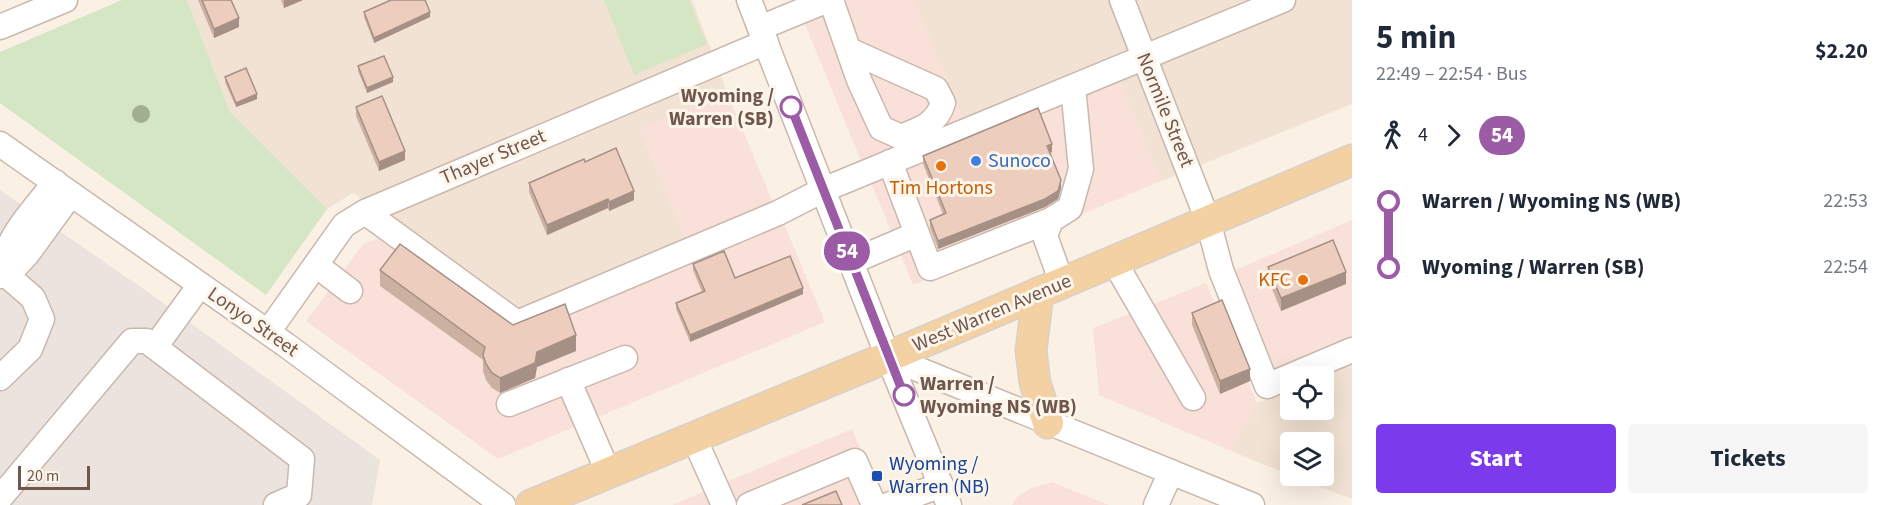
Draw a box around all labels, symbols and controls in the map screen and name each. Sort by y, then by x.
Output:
text: 5 min [1376,14,1456,61]
text: $2.20 [1815,35,1868,67]
street label: Normile Street [1129,48,1201,172]
text: 22:49 – 22:54 · Bus [1376,60,1527,88]
place label: Wyoming / Warren (SB) [669,82,774,133]
marker: Wyoming / Warren (SB) [780,96,802,118]
icon: walk [1376,119,1409,152]
icon: forward [1437,119,1470,152]
text: 54 [1491,120,1513,150]
text: 4 [1418,121,1428,149]
street label: Thayer Street [436,122,550,192]
place label: Sunoco [988,147,1051,175]
marker: Sunoco [969,154,983,168]
marker: Tim Hortons [934,159,948,173]
place label: Tim Hortons [889,174,993,202]
text: Warren / Wyoming NS (WB) [1422,185,1681,217]
text: 22:53 [1823,187,1868,215]
line badge: 54 [820,232,874,270]
text: 54 [836,236,858,266]
text: Wyoming / Warren (SB) [1422,251,1644,283]
text: 22:54 [1823,253,1868,281]
place label: KFC [1258,266,1291,294]
street label: West Warren Avenue [908,267,1076,359]
marker: KFC [1296,273,1310,287]
street label: Lonyo Street [202,280,304,364]
map controls [1280,366,1334,486]
button: locate [1280,366,1334,420]
place label: Warren / Wyoming NS (WB) [920,370,1077,421]
marker: Warren / Wyoming NS (WB) [893,384,915,406]
button: Start [1376,424,1616,493]
button: Tickets [1628,424,1868,493]
button: layers [1280,432,1334,486]
place label: Wyoming / Warren (NB) [889,450,990,501]
scale bar [18,463,90,490]
text: 20 m [27,465,59,487]
marker: Wyoming / Warren (NB) [870,469,884,483]

